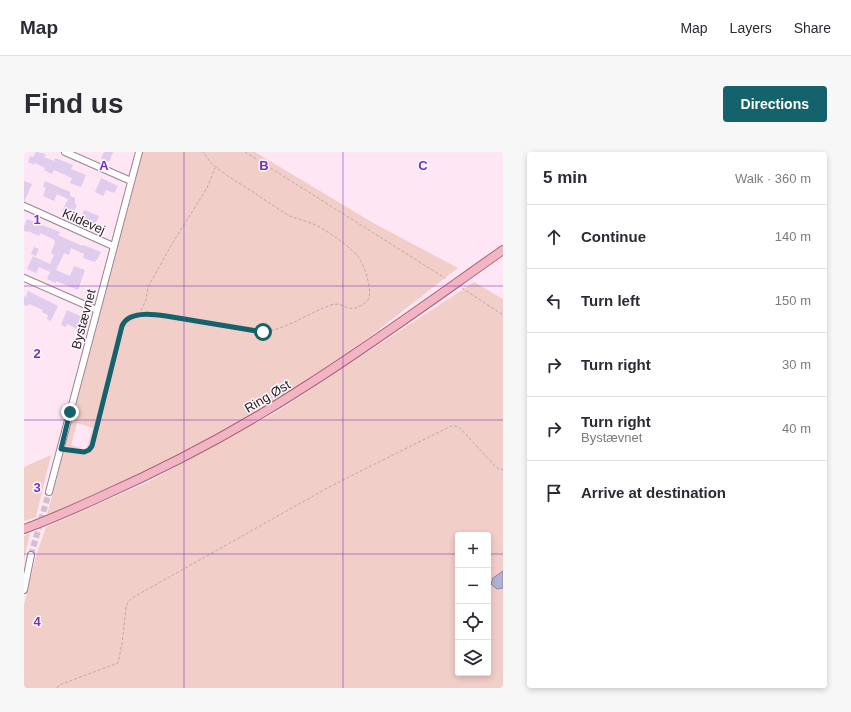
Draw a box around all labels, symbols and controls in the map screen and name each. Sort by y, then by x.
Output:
text: Map [20,17,58,38]
text: Map [680,20,708,36]
text: Layers [730,20,772,36]
text: Share [794,20,831,36]
button: Directions [723,86,827,122]
text: Find us [24,88,124,119]
text: A [99,158,109,173]
text: B [259,158,269,173]
text: C [418,158,428,173]
text: 5 min [543,168,587,187]
text: Walk · 360 m [735,171,811,186]
street label: Kildevej [60,205,108,238]
text: 1 [33,212,41,227]
icon: ahead [543,226,565,248]
text: Continue [581,228,646,245]
text: 140 m [775,229,811,244]
street label: Bystævnet [68,287,99,351]
icon: left [543,290,565,312]
text: Turn left [581,292,640,309]
text: 150 m [775,293,811,308]
route start [254,323,272,341]
text: 2 [33,346,41,361]
icon: right [543,354,565,376]
text: Turn right [581,356,651,373]
text: 30 m [782,357,811,372]
street label: Ring Øst [242,377,293,416]
route end [61,403,79,421]
text: Turn right [581,413,651,430]
icon: right [543,418,565,440]
text: 40 m [782,421,811,436]
text: Bystævnet [581,430,642,445]
text: 3 [33,480,41,495]
icon: arrive [543,482,565,504]
text: Arrive at destination [581,484,726,501]
map controls [455,532,491,676]
button: + [455,532,491,568]
button: − [455,568,491,604]
button: locate [455,604,491,640]
text: 4 [33,614,41,629]
button: layers [455,640,491,676]

